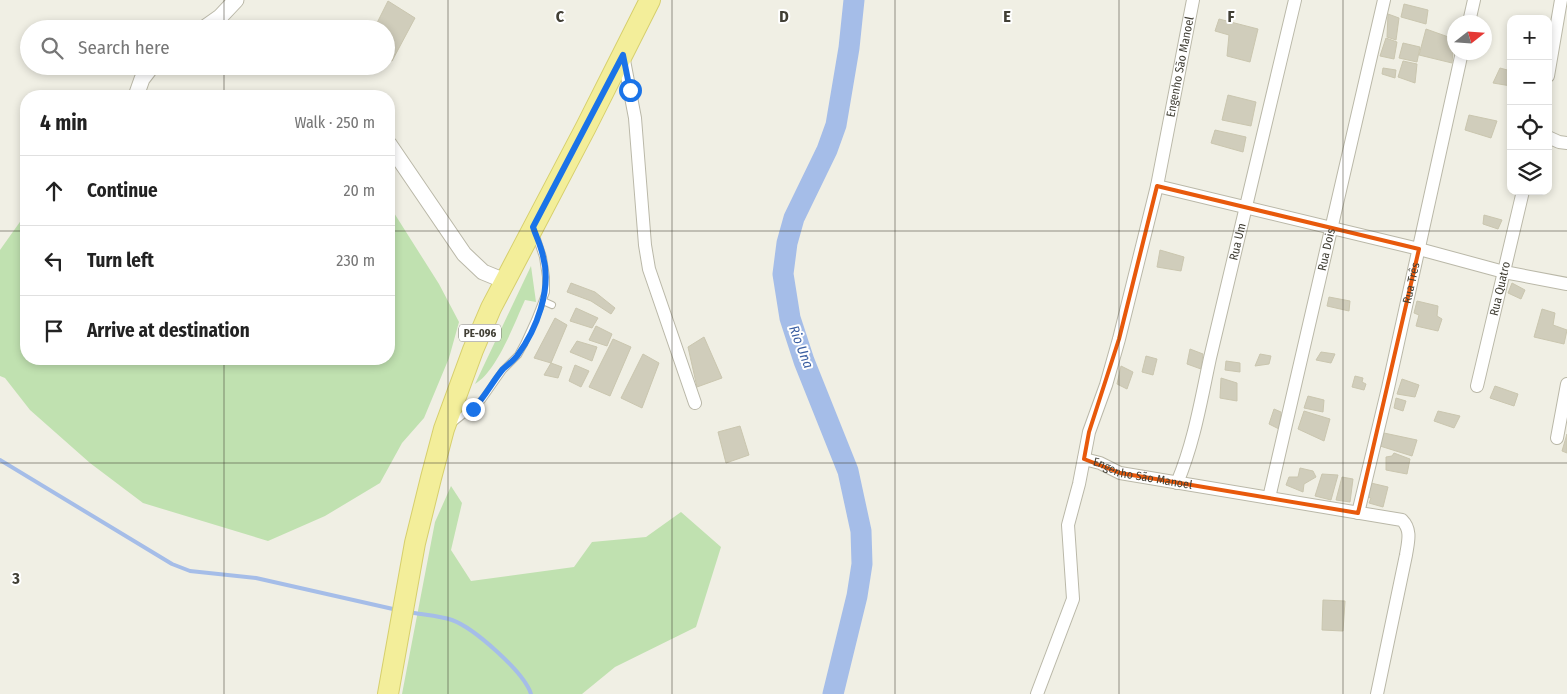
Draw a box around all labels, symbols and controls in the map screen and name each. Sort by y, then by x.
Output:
text: C [556,7,565,26]
text: D [779,7,789,26]
text: E [1003,7,1011,26]
text: F [1227,7,1235,26]
street label: Engenho São Manoel [1163,15,1197,118]
north arrow [1447,15,1492,60]
map controls [1507,15,1552,195]
button: + [1507,15,1552,60]
search box [20,20,395,75]
icon: search [38,34,66,62]
text: Search here [78,36,170,59]
button: − [1507,60,1552,105]
route start [619,79,642,102]
button: locate [1507,105,1552,150]
text: 4 min [40,110,88,136]
text: Walk · 250 m [294,113,375,132]
button: layers [1507,150,1552,195]
icon: ahead [40,177,68,205]
text: Continue [87,179,158,202]
text: 20 m [344,181,375,200]
street label: Rua Um [1226,222,1249,262]
street label: Rua Dois [1315,227,1338,272]
icon: left [40,247,68,275]
text: Turn left [87,249,154,272]
text: 230 m [336,251,375,270]
street label: Rua Quatro [1487,260,1513,317]
street label: Rua Três [1400,261,1422,305]
icon: arrive [40,317,68,345]
text: Arrive at destination [87,319,250,342]
water label: Rio Una [785,323,817,371]
road number: PE-096 [459,324,501,342]
route end [462,398,485,421]
street label: Engenho São Manoel [1092,455,1193,492]
text: 3 [11,569,20,588]

